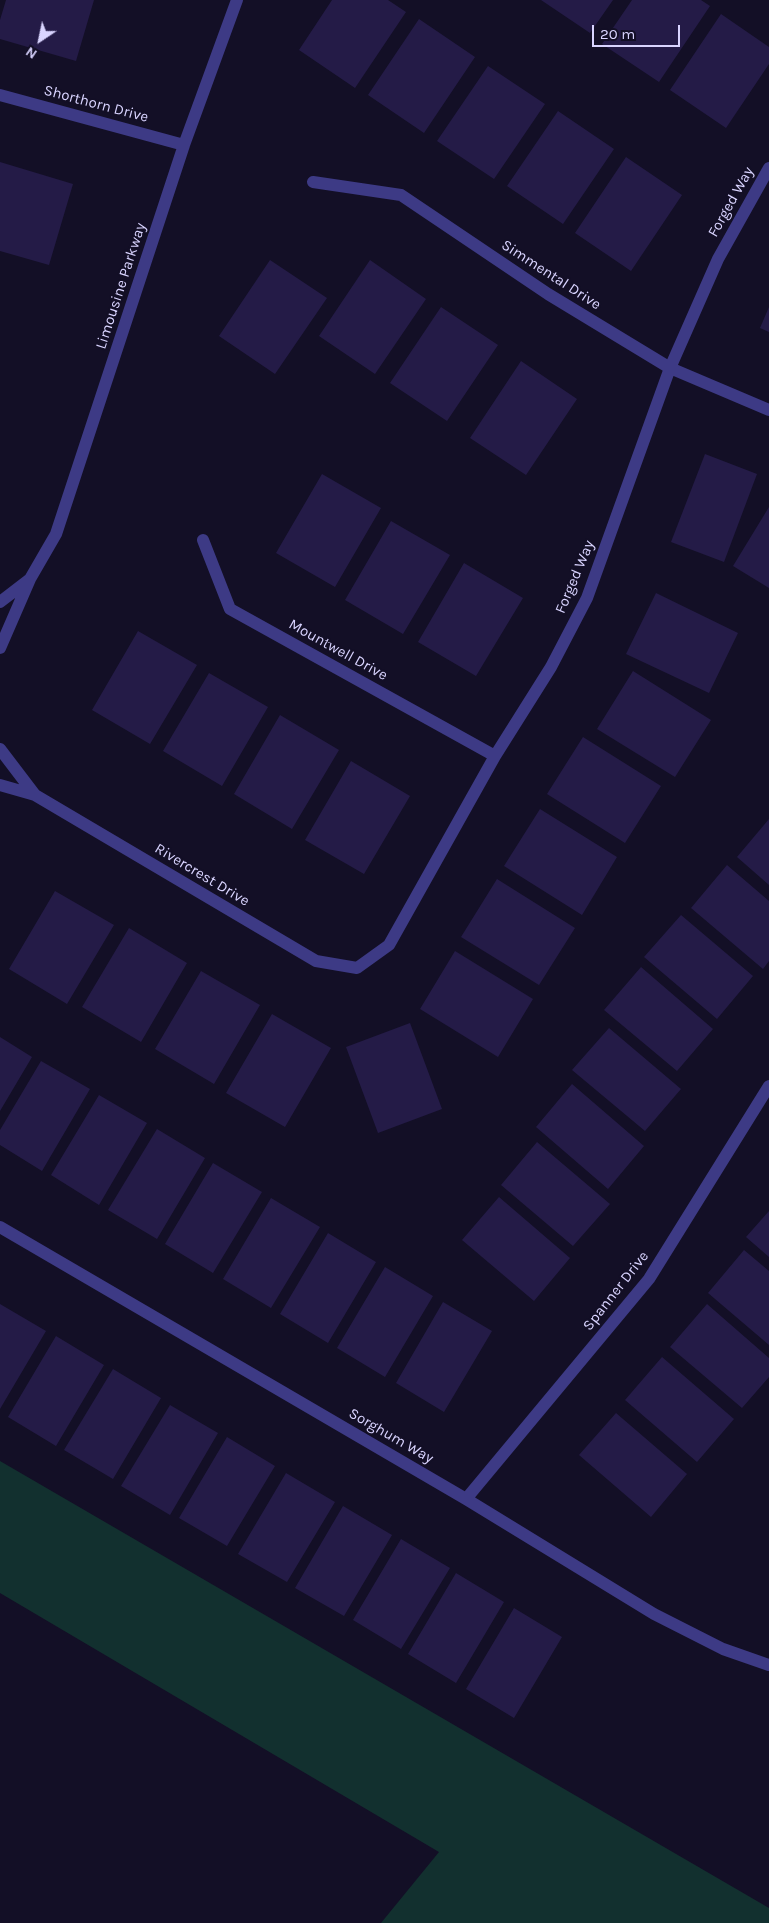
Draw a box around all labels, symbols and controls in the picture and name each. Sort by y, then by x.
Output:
north arrow [15,15,65,65]
scale bar [594,15,682,47]
text: 20 m [600,25,635,43]
text: N [22,43,40,63]
street label: Shorthorn Drive [42,81,150,127]
street label: Forged Way [704,164,758,240]
street label: Limousine Parkway [92,220,150,352]
street label: Simmental Drive [498,236,604,314]
street label: Forged Way [552,538,598,616]
street label: Mountwell Drive [285,615,391,685]
street label: Rivercrest Drive [151,840,253,910]
street label: Spanner Drive [579,1248,653,1334]
street label: Sorghum Way [345,1405,437,1467]

